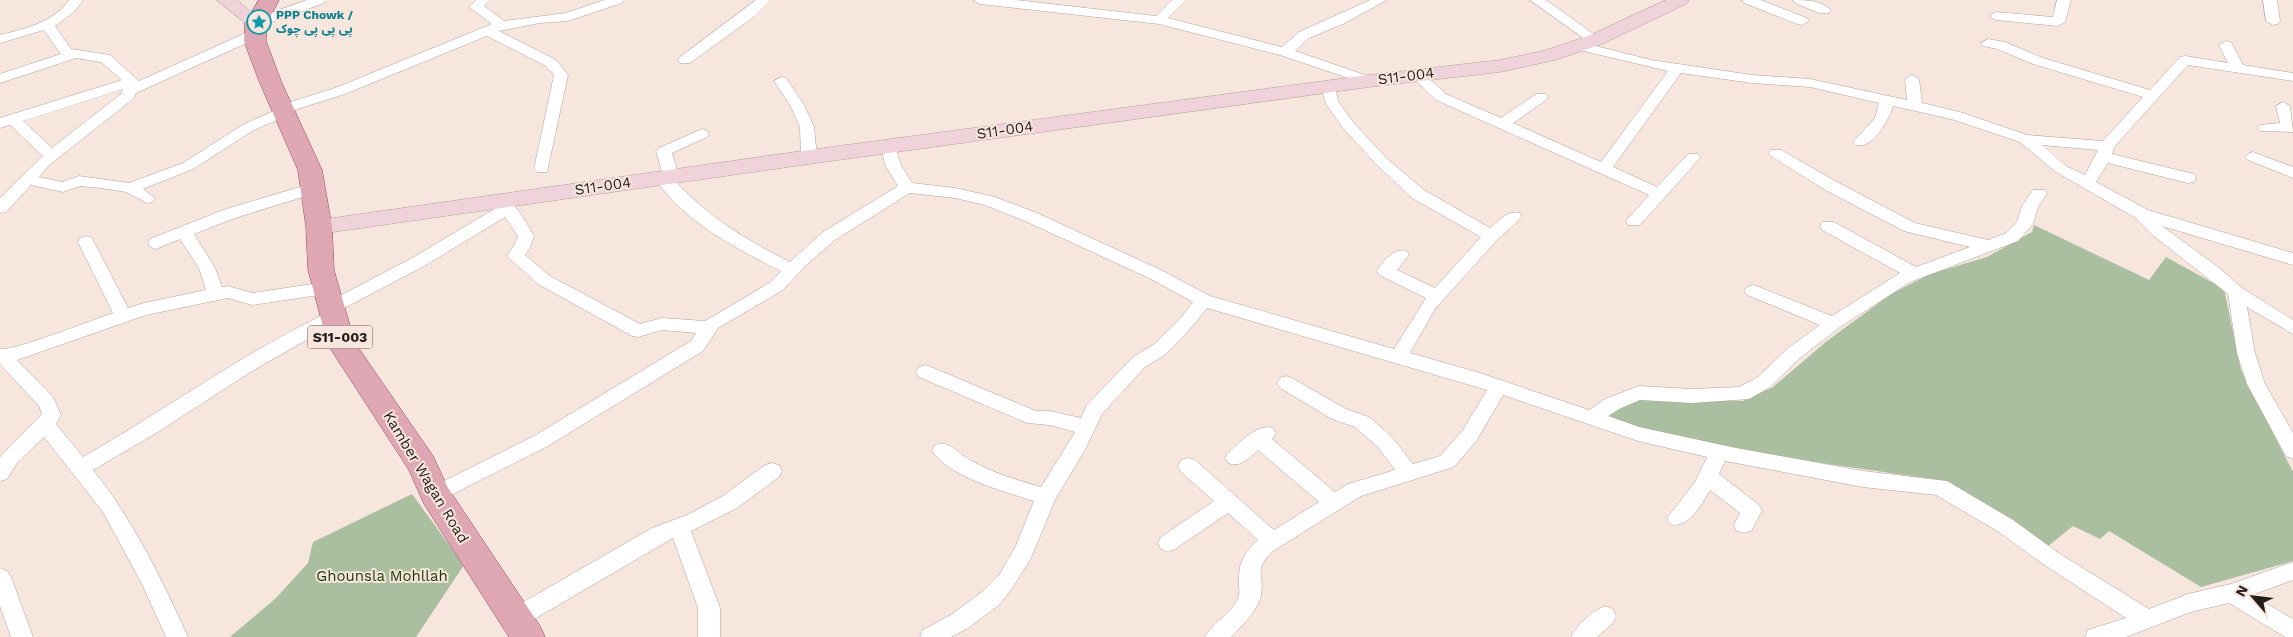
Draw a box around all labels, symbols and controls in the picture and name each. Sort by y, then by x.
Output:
place label: PPP Chowk / پی پی پی چوک [276,8,354,38]
place icon: PPP Chowk / پی پی پی چوک [246,9,272,35]
street label: S11-004 [1377,64,1435,88]
street label: S11-004 [976,117,1034,143]
street label: S11-004 [574,173,632,199]
road number: S11-003 [308,326,372,348]
street label: Kamber Wagan Road [379,408,473,546]
park label: Ghounsla Mohllah [316,567,448,585]
north arrow [2228,572,2278,622]
text: N [2232,583,2251,599]

